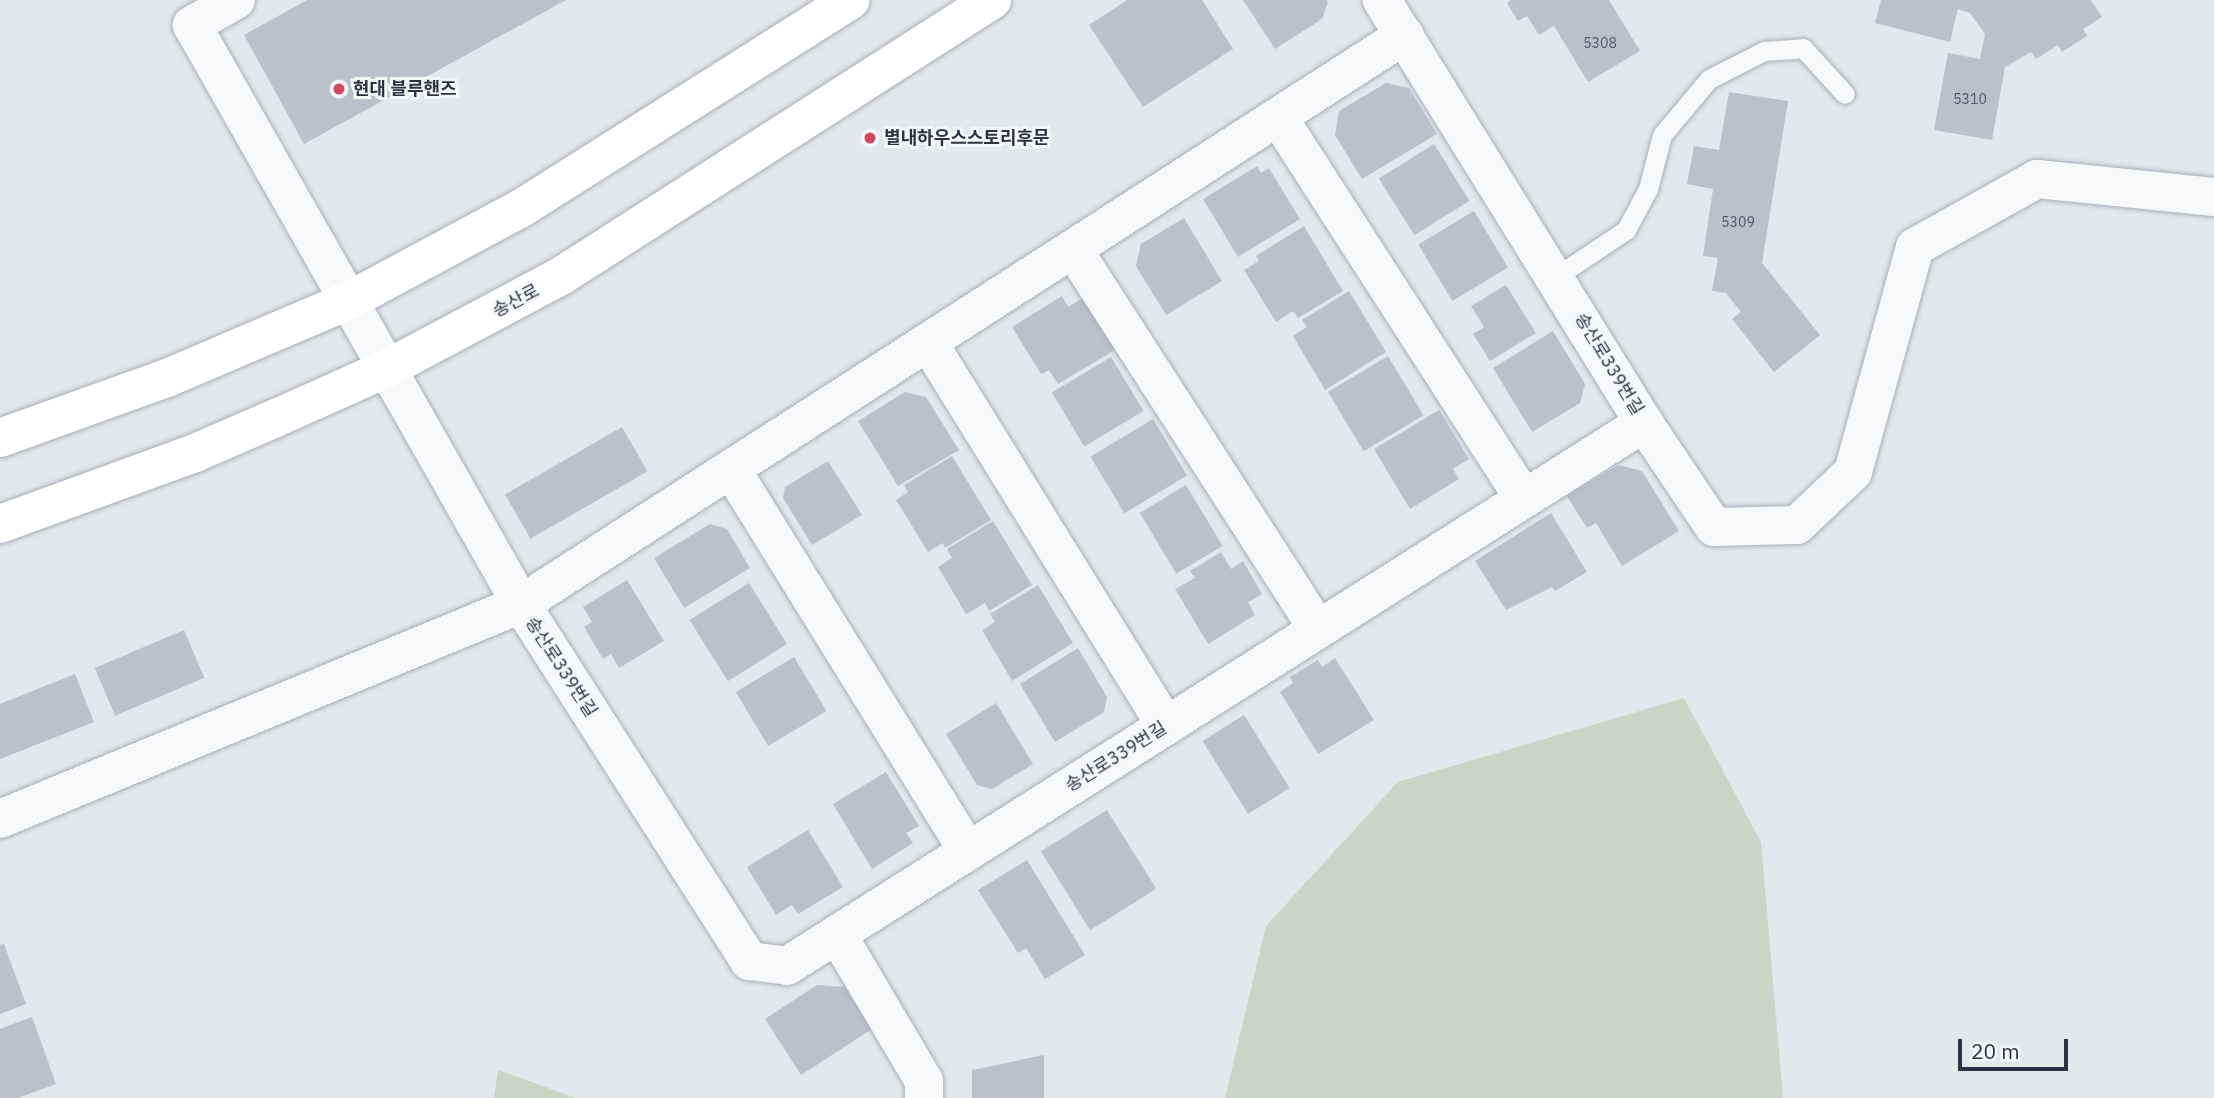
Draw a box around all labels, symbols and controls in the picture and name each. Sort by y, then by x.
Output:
house number: 5308 [1583,35,1617,51]
place label: 현대 블루핸즈 [353,78,457,100]
marker: 현대 블루핸즈 [331,81,347,97]
house number: 5310 [1953,91,1987,107]
place label: 별내하우스스토리후문 [884,127,1050,149]
marker: 별내하우스스토리후문 [862,130,878,146]
house number: 5309 [1721,214,1755,230]
street label: 송산로 [489,280,543,322]
street label: 송산로339번길 [1570,309,1648,419]
street label: 송산로339번길 [521,613,601,721]
street label: 송산로339번길 [1061,717,1171,797]
scale bar [1962,1024,2072,1068]
text: 20 m [1971,1037,2020,1065]

